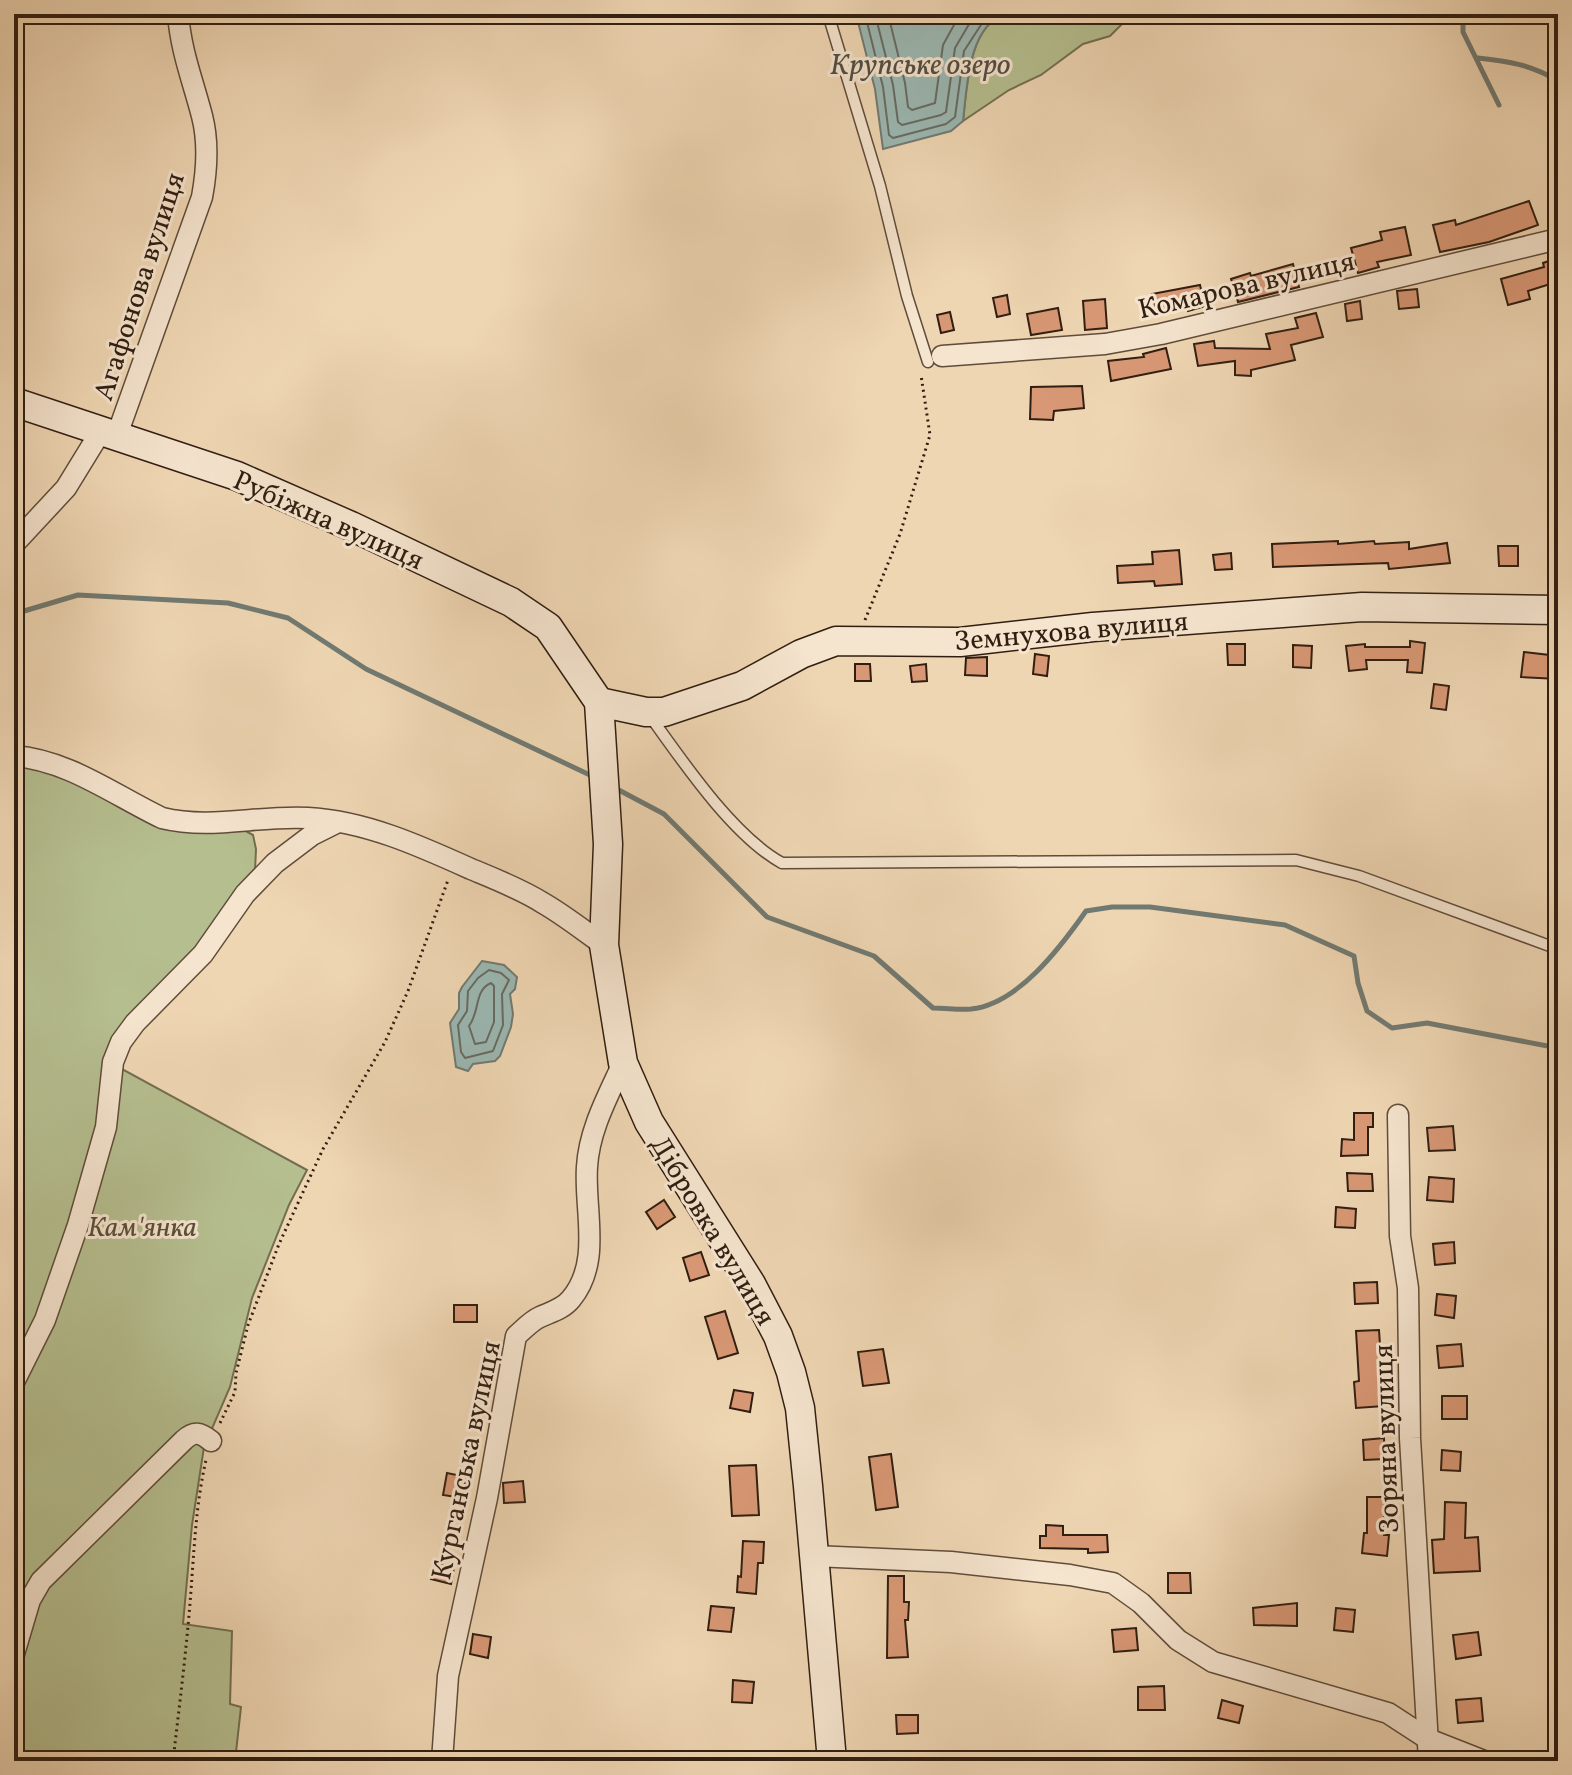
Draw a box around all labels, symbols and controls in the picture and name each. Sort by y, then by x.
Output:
water label: Крупське озеро [830,45,1011,87]
street label: Агафонова вулиця [85,168,196,406]
street label: Комарова вулиця [1135,243,1359,330]
street label: Рубіжна вулиця [226,462,430,581]
street label: Земнухова вулиця [953,603,1190,662]
street label: Дібровка вулиця [640,1129,784,1333]
park label: Кам'янка [87,1209,197,1248]
street label: Курганська вулиця [423,1337,512,1584]
street label: Зоряна вулиця [1365,1344,1410,1534]

